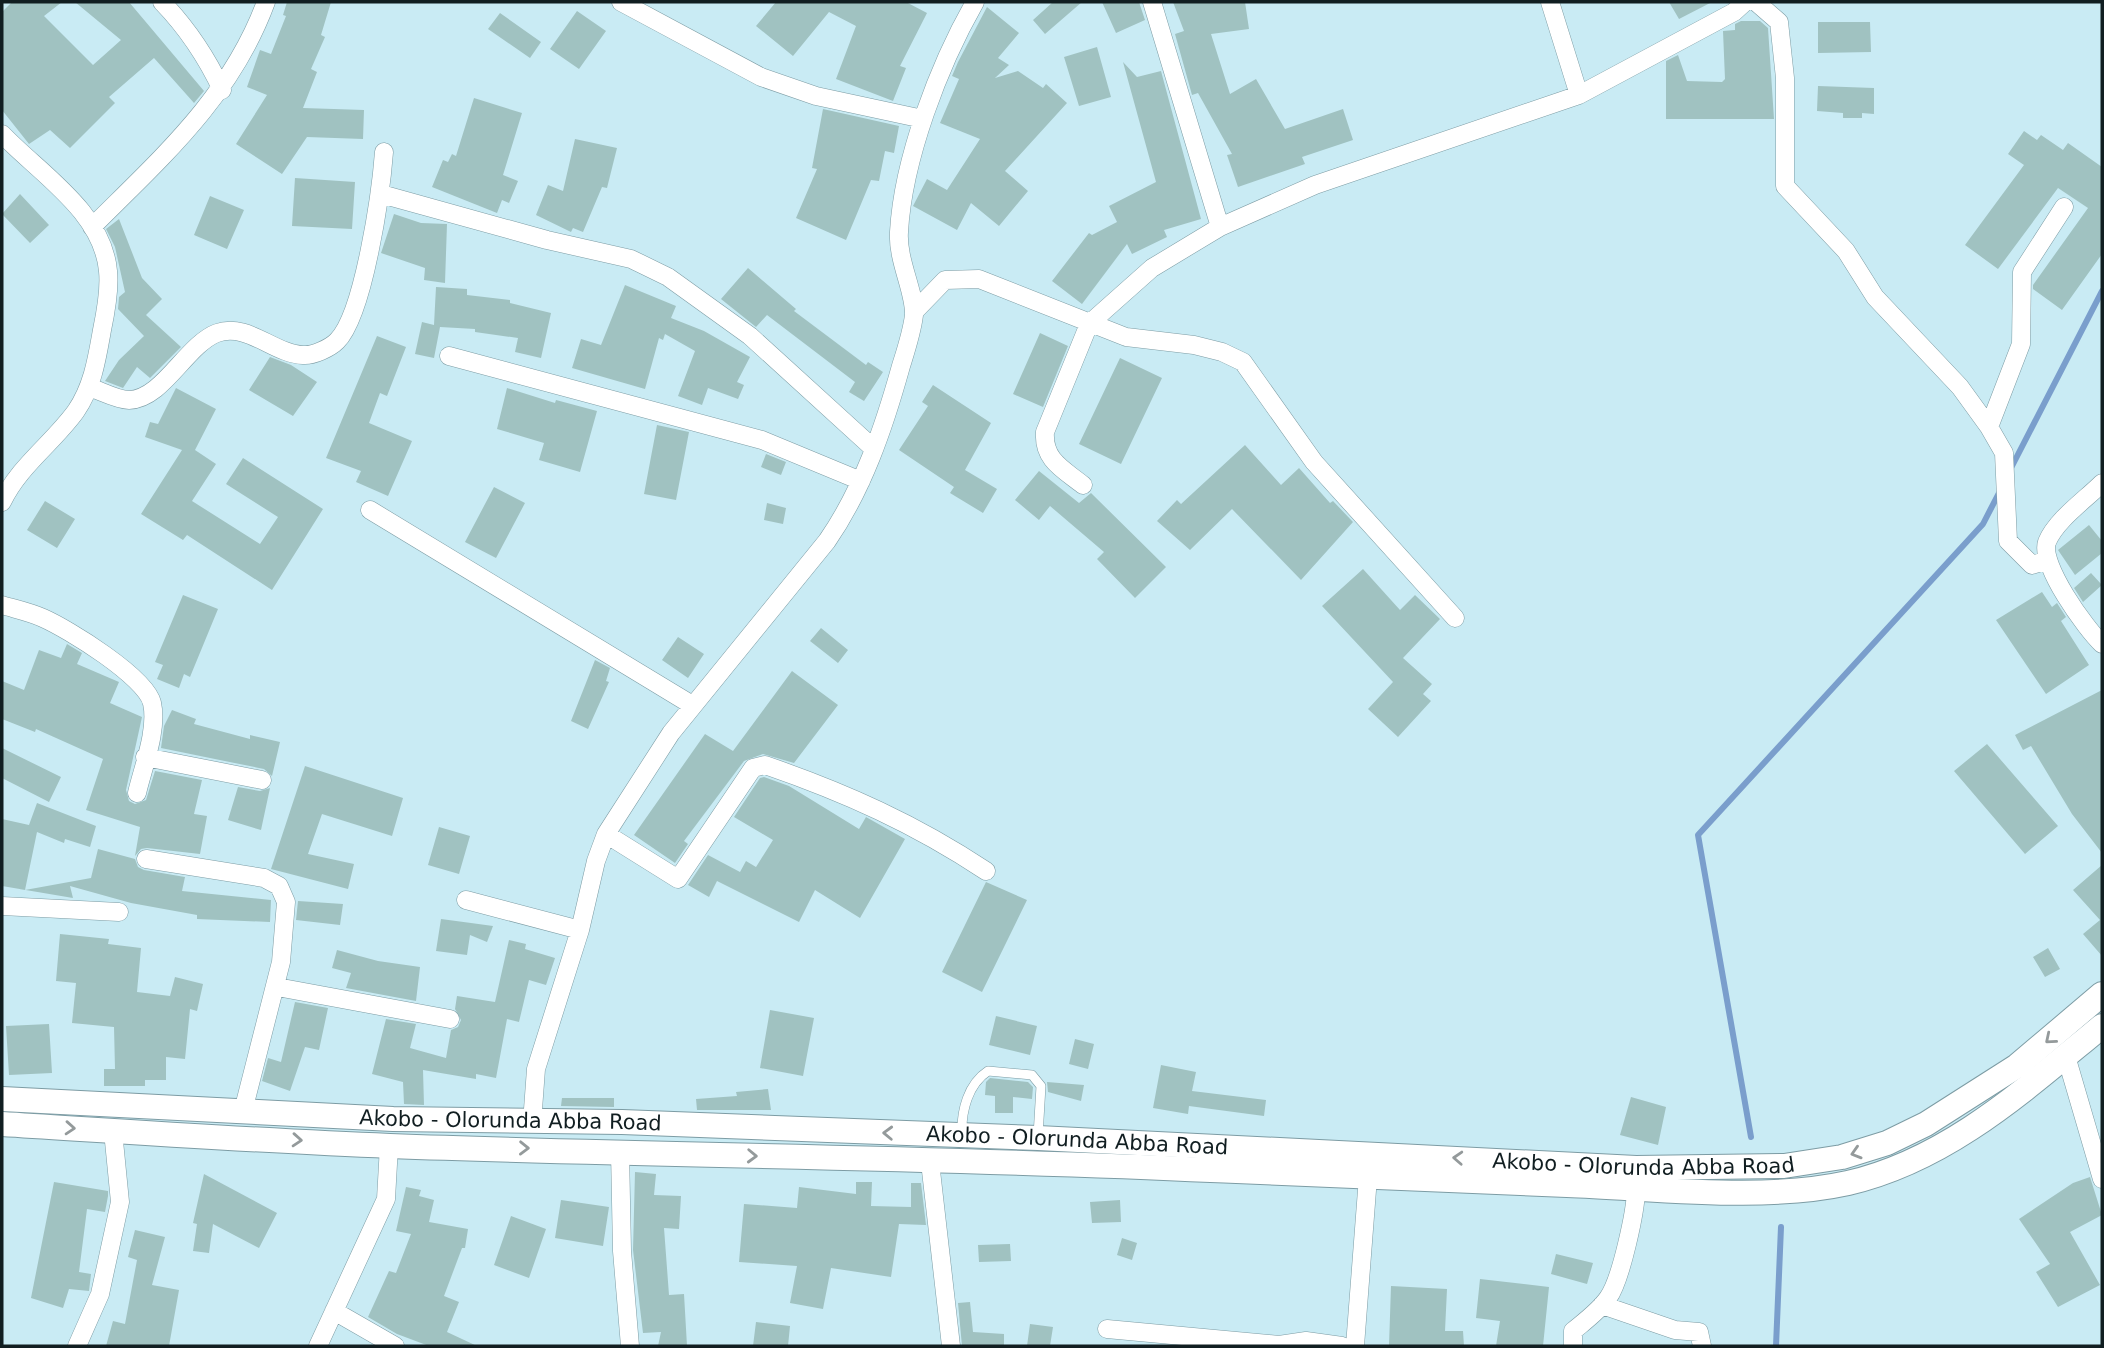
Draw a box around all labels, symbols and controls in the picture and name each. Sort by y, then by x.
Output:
one-way arrow [2046,1030,2058,1043]
street label: Akobo - Olorunda Abba Road [359,1105,662,1136]
one-way arrow [65,1120,76,1135]
street label: Akobo - Olorunda Abba Road [925,1122,1229,1160]
one-way arrow [883,1125,894,1140]
one-way arrow [292,1132,303,1147]
one-way arrow [519,1141,530,1156]
one-way arrow [1850,1144,1862,1159]
one-way arrow [747,1148,757,1164]
street label: Akobo - Olorunda Abba Road [1492,1149,1796,1180]
one-way arrow [1452,1151,1463,1166]

